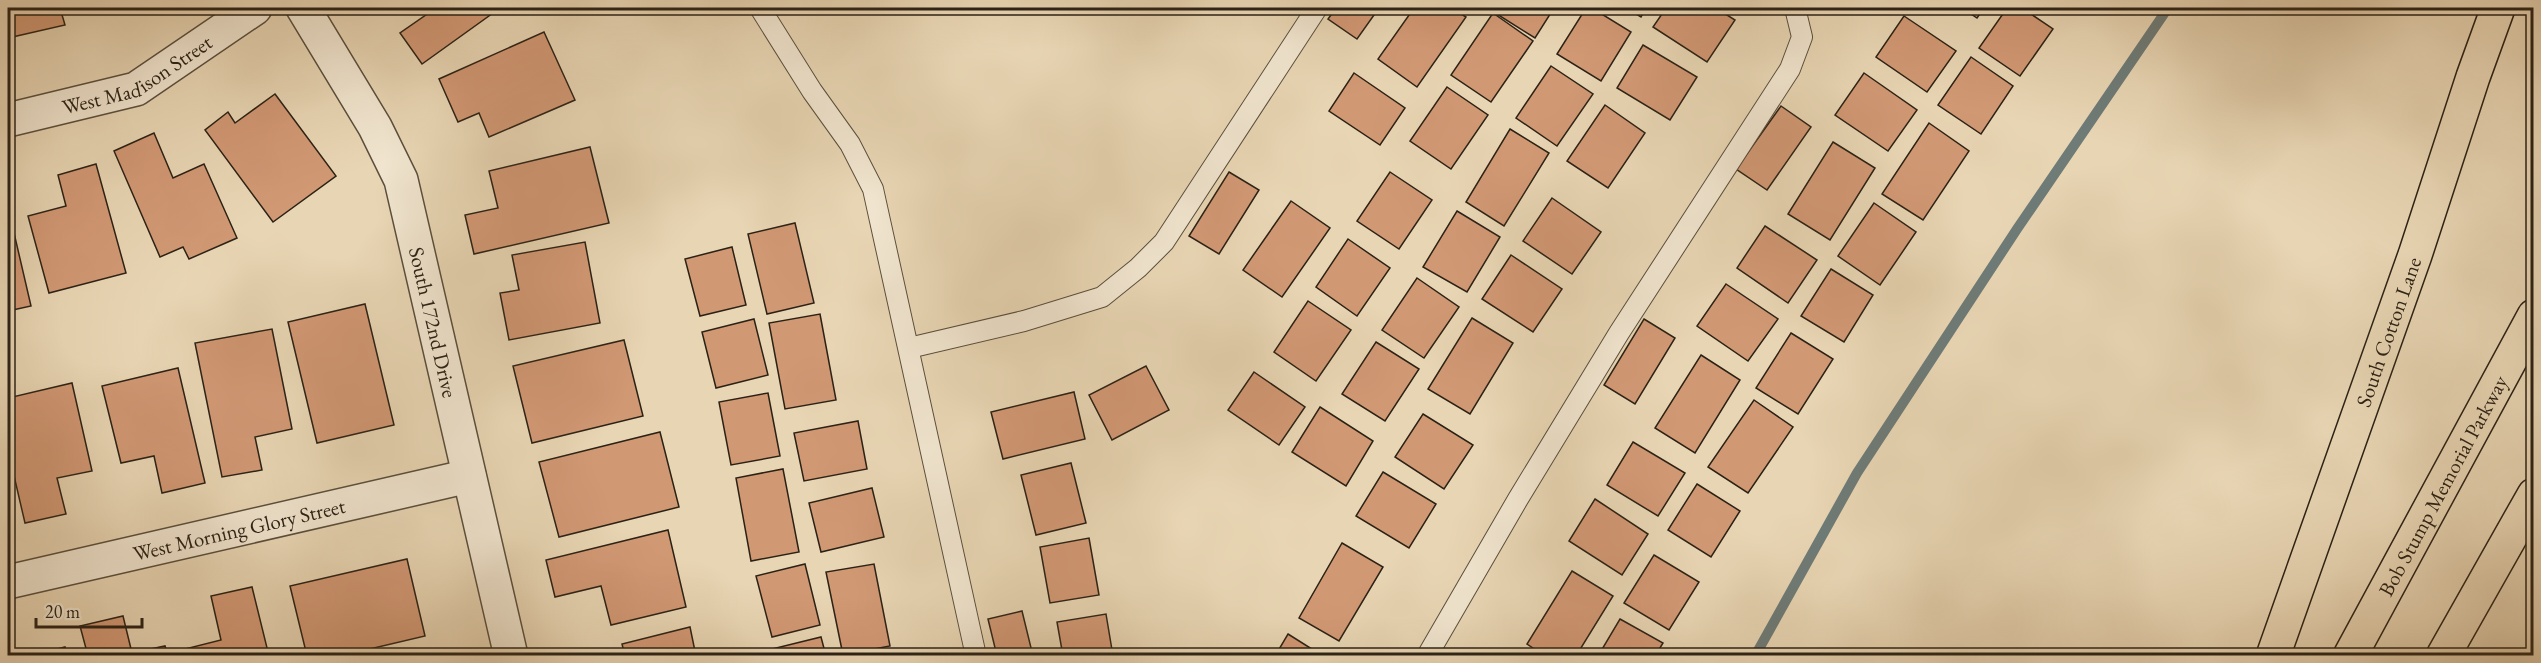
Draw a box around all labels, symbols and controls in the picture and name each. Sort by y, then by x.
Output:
street label: West Madison Street [59,28,217,120]
street label: South 172nd Drive [403,244,464,400]
street label: South Cotton Lane [2349,253,2427,410]
street label: Bob Stump Memorial Parkway [2372,370,2513,601]
street label: West Morning Glory Street [130,491,348,566]
scale bar [36,591,142,629]
text: 20 m [45,600,80,623]

